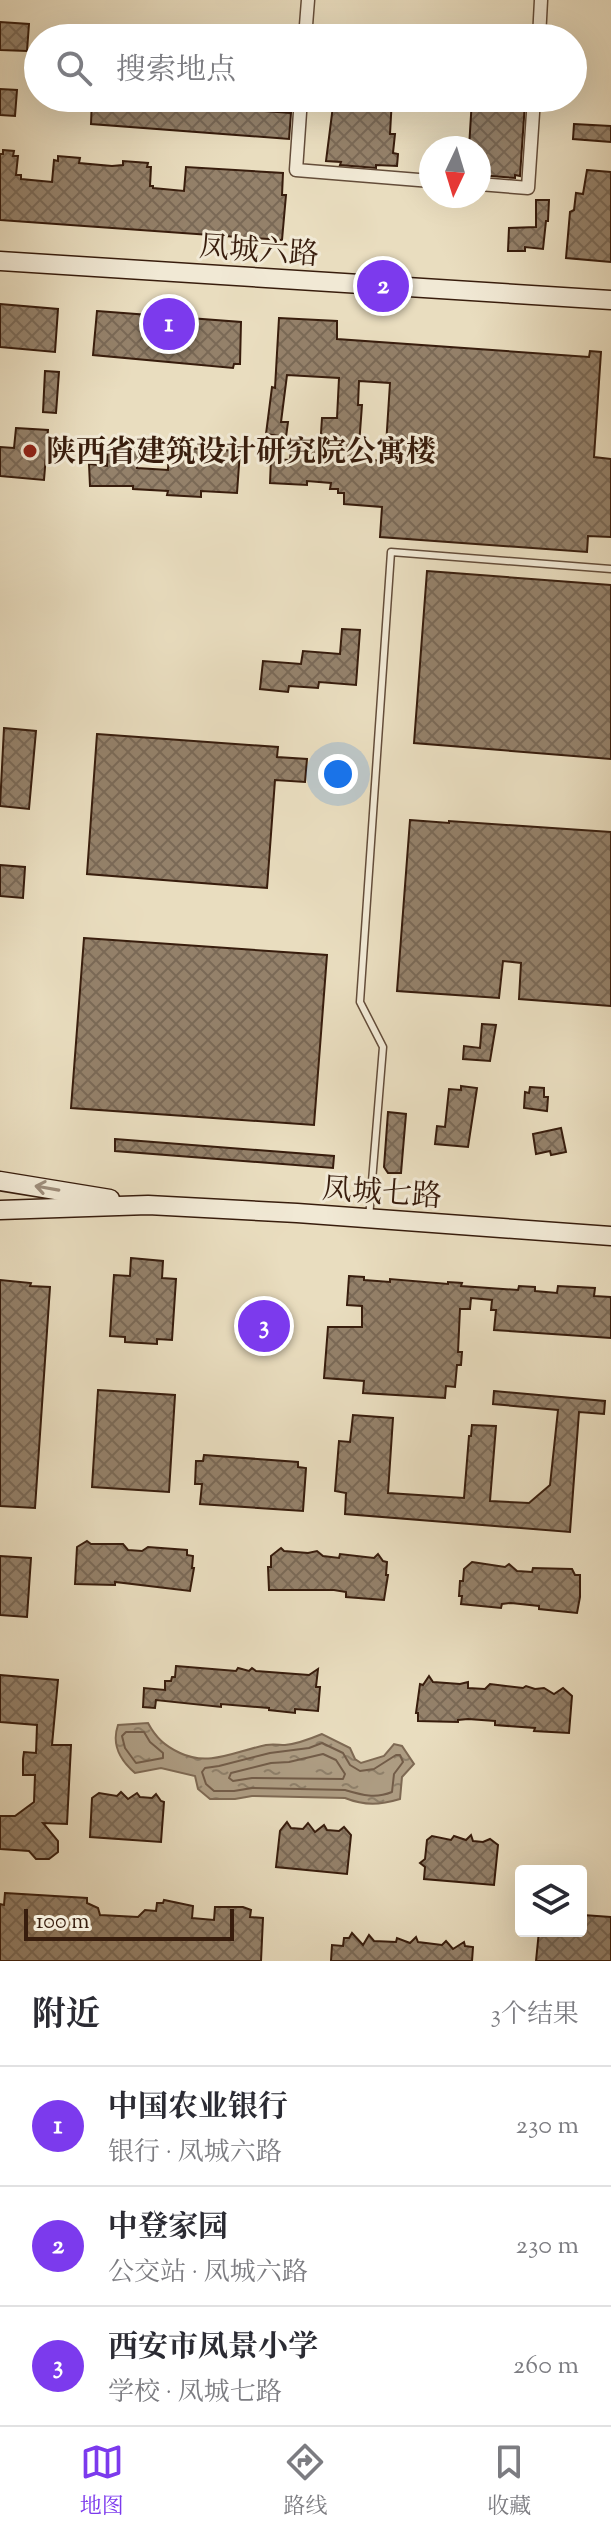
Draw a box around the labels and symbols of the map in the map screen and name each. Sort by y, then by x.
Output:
north arrow [419,136,491,208]
street label: 凤城六路 [197,227,320,278]
pin: 2 [357,256,409,316]
pin: 1 [143,294,195,354]
place label: 陕西省建筑设计研究院公寓楼 [46,432,436,475]
marker: 陕西省建筑设计研究院公寓楼 [21,442,39,460]
your location [318,754,358,794]
street label: 凤城七路 [320,1169,443,1220]
one-way arrow [34,1180,60,1195]
pin: 3 [238,1296,290,1356]
scale bar [24,1905,234,1941]

